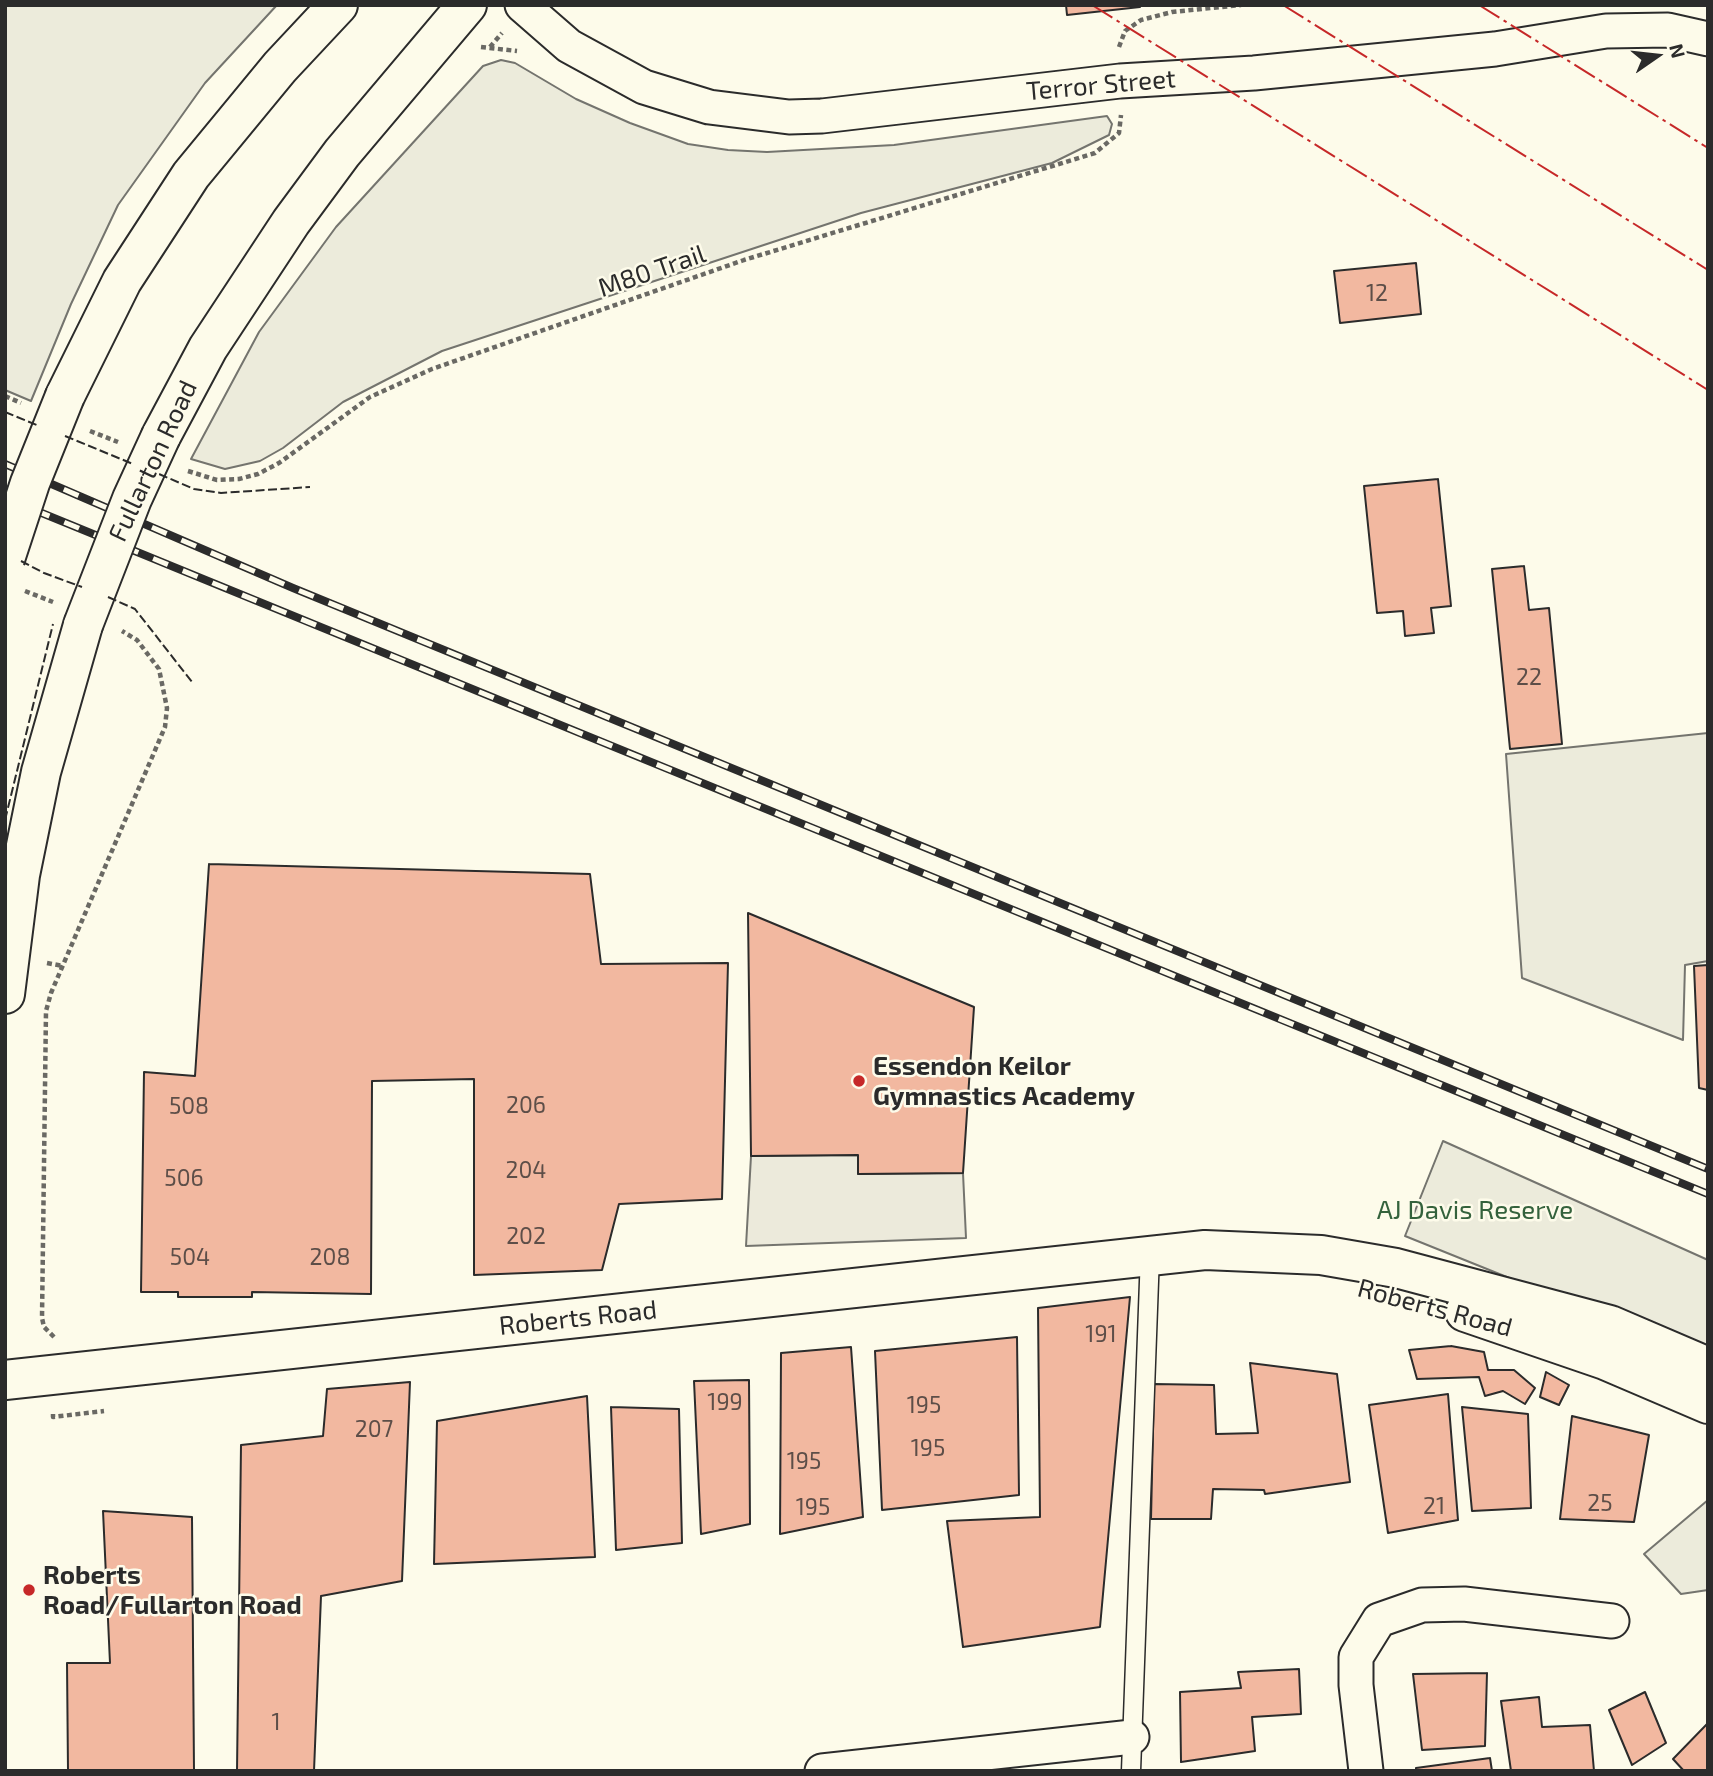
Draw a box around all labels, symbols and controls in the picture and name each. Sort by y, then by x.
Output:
north arrow [1622,21,1692,91]
text: N [1665,41,1691,60]
street label: Terror Street [1025,63,1177,107]
street label: M80 Trail [594,238,710,304]
house number: 12 [1366,279,1388,307]
street label: Fullarton Road [102,376,204,546]
house number: 22 [1516,663,1542,691]
place label: Essendon Keilor Gymnastics Academy [873,1050,1135,1112]
marker: Essendon Keilor Gymnastics Academy [851,1073,867,1089]
house number: 206 [506,1091,546,1119]
house number: 508 [169,1092,209,1120]
house number: 204 [506,1156,546,1184]
house number: 506 [164,1164,204,1192]
park label: AJ Davis Reserve [1377,1194,1573,1226]
house number: 202 [506,1222,546,1250]
house number: 504 [170,1243,210,1271]
house number: 208 [310,1243,350,1271]
street label: Roberts Road [1354,1272,1516,1344]
street label: Roberts Road [497,1294,659,1342]
house number: 191 [1085,1320,1117,1348]
house number: 199 [707,1388,743,1416]
house number: 195 [907,1391,941,1419]
house number: 207 [355,1415,393,1443]
house number: 195 [911,1434,945,1462]
house number: 195 [787,1447,821,1475]
house number: 25 [1587,1489,1613,1517]
house number: 21 [1423,1492,1445,1520]
house number: 195 [796,1493,830,1521]
place label: Roberts Road/Fullarton Road [43,1559,302,1620]
marker: Roberts Road/Fullarton Road [21,1582,37,1598]
house number: 1 [271,1708,281,1736]

